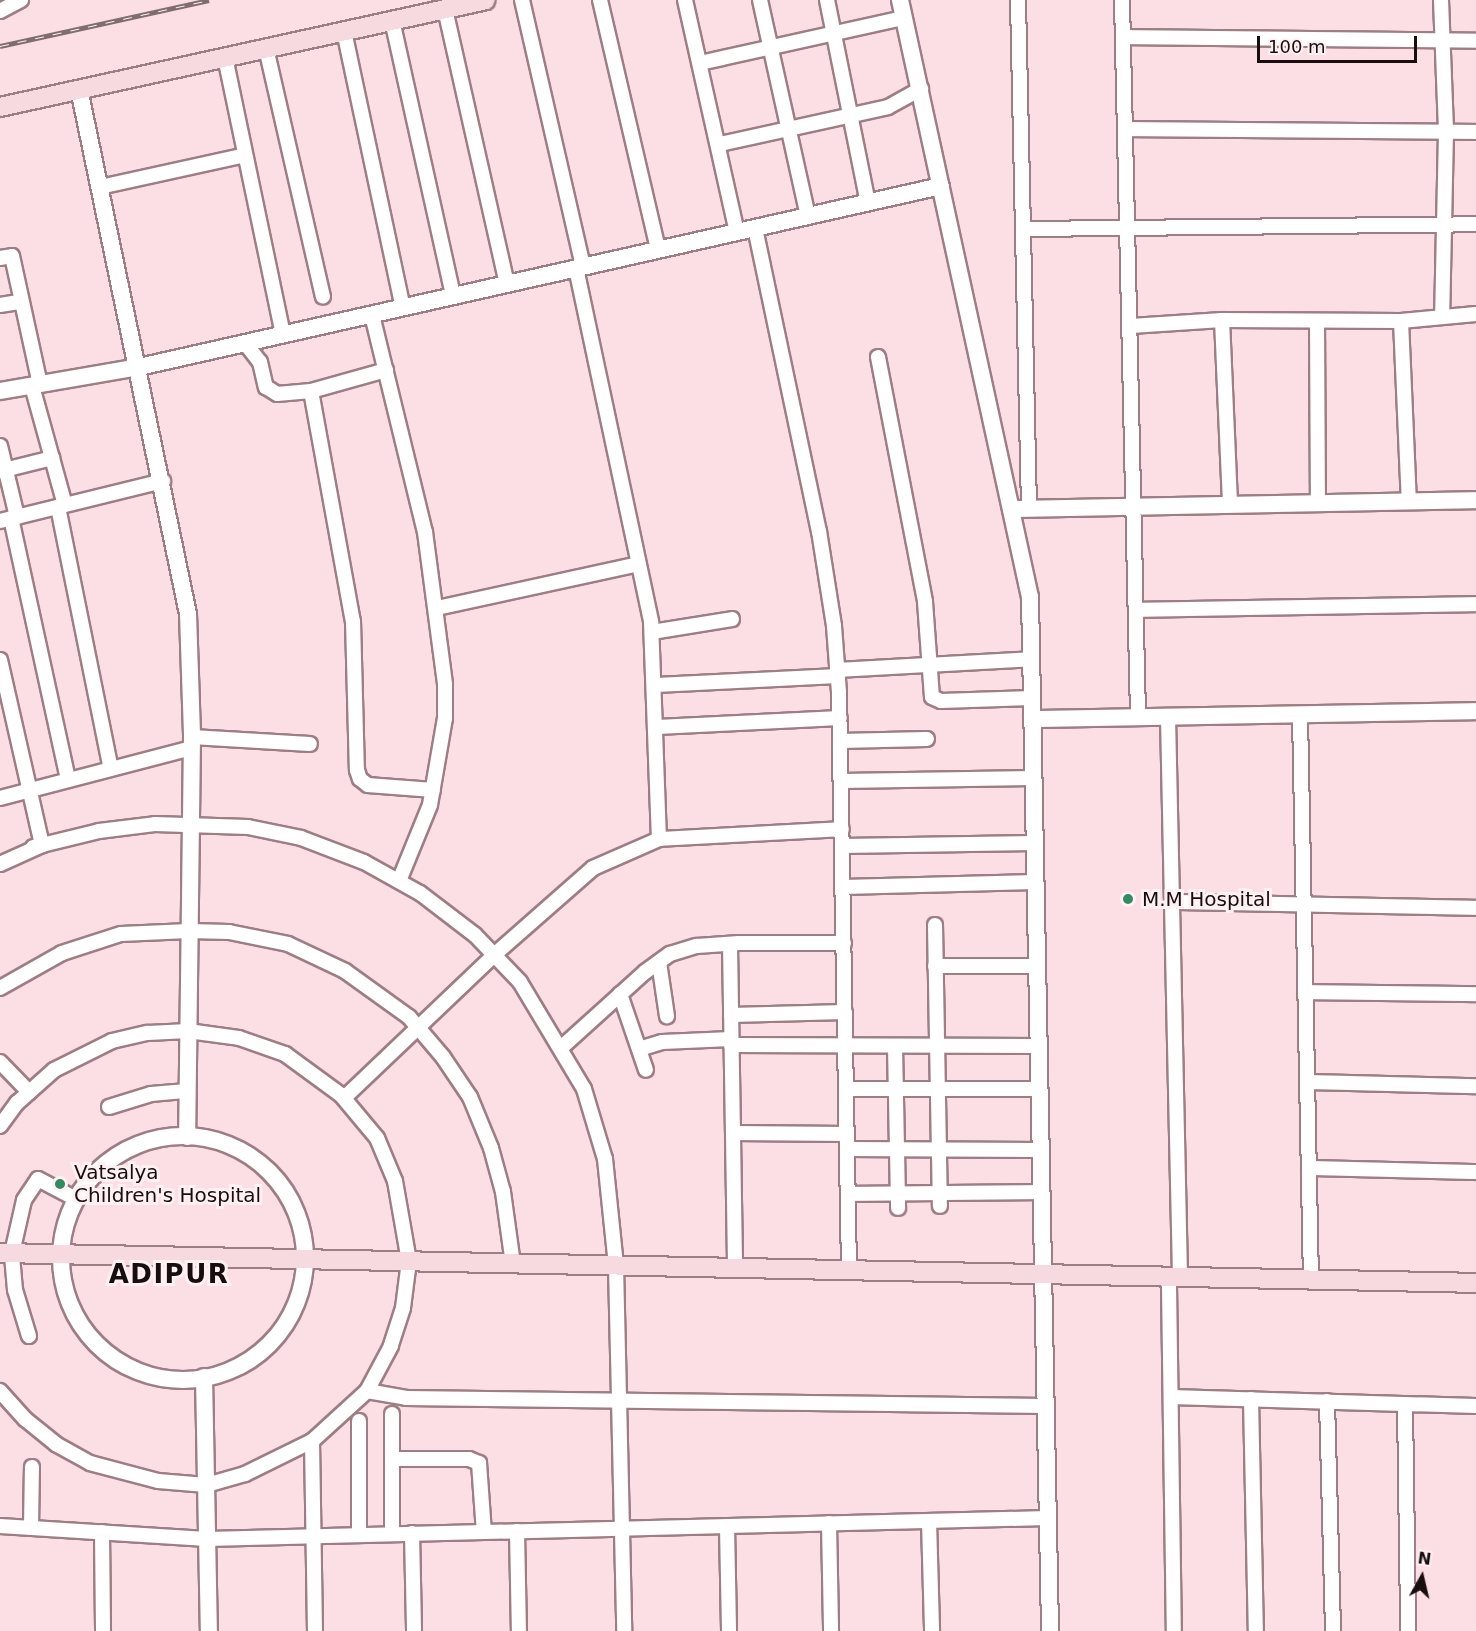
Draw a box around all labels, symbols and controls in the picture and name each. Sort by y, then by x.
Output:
scale bar [1260,24,1420,62]
text: 100 m [1268,36,1326,57]
place label: M.M Hospital [1142,887,1271,911]
marker: M.M Hospital [1119,890,1137,908]
place label: Vatsalya Children's Hospital [74,1160,261,1207]
marker: Vatsalya Children's Hospital [51,1175,69,1193]
district label: ADIPUR [109,1259,229,1291]
north arrow [1392,1547,1452,1607]
text: N [1417,1548,1433,1569]

